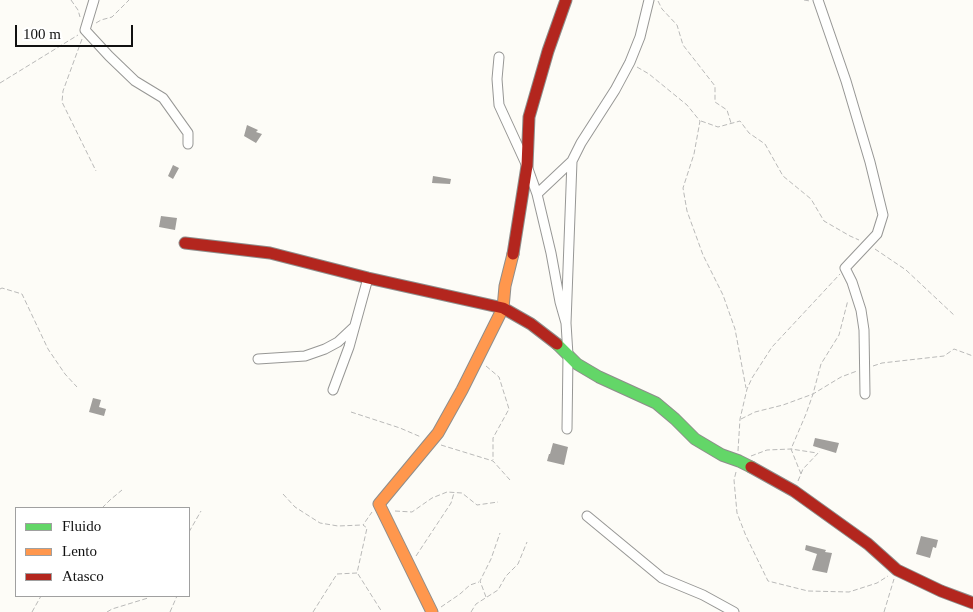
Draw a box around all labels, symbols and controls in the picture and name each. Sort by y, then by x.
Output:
scale bar [18,15,135,47]
text: 100 m [23,26,61,42]
legend [15,507,190,597]
text: Fluido [62,518,101,534]
text: Lento [62,543,97,559]
text: Atasco [62,568,104,584]

